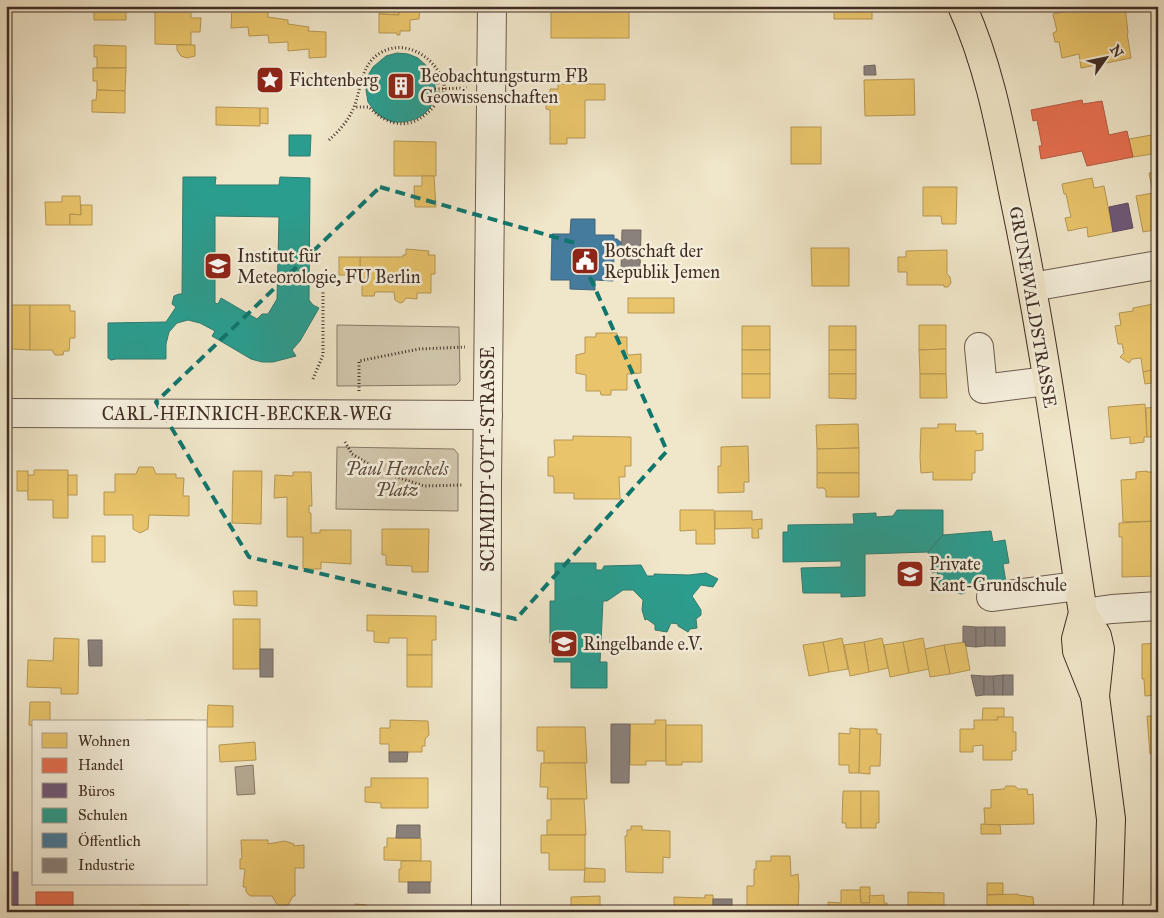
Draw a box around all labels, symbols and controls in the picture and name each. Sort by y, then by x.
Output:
north arrow [1082,32,1132,82]
text: N [1106,42,1127,61]
place icon: Fichtenberg [255,65,285,95]
place label: Beobachtungsturm FB Geowissenschaften [420,65,589,108]
place label: Fichtenberg [289,69,379,92]
building icon: Beobachtungsturm FB Geowissenschaften [386,71,416,101]
street label: GRUNEWALDSTRASSE [1004,204,1062,410]
place label: Botschaft der Republik Jemen [604,240,720,284]
place label: Institut für Meteorologie, FU Berlin [237,245,421,289]
public building icon: Botschaft der Republik Jemen [570,246,600,276]
school or university icon: Institut für Meteorologie, FU Berlin [203,251,233,281]
street label: SCHMIDT-OTT-STRASSE [477,346,499,572]
street label: CARL-HEINRICH-BECKER-WEG [102,403,392,425]
park label: Paul Henckels Platz [346,458,449,501]
place label: Private Kant-Grundschule [929,553,1067,596]
school or university icon: Private Kant-Grundschule [895,559,925,589]
school or university icon: Ringelbande e.V. [549,629,579,659]
place label: Ringelbande e.V. [583,633,703,656]
legend [32,720,208,886]
text: Wohnen [78,732,130,750]
text: Handel [78,756,124,774]
text: Büros [78,782,115,800]
text: Schulen [78,806,128,824]
text: Öffentlich [78,831,141,850]
text: Industrie [78,856,135,874]

